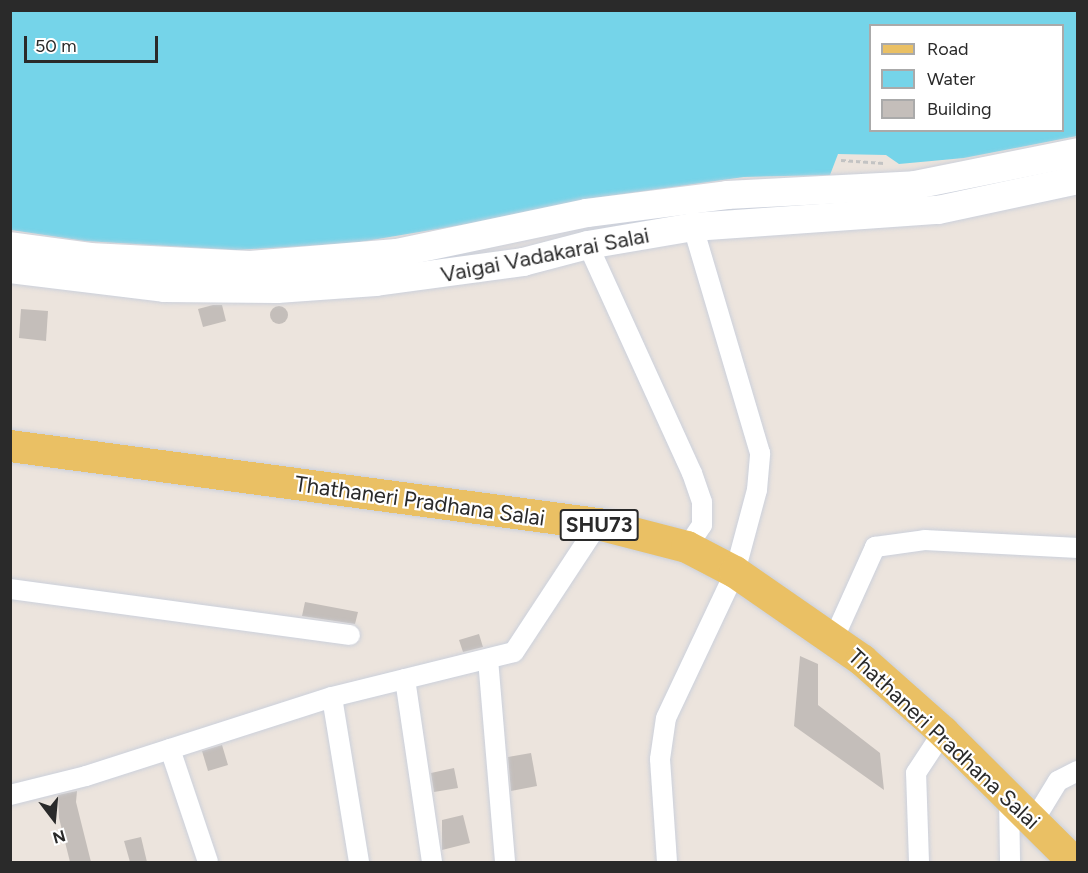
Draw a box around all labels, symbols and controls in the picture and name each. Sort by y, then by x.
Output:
scale bar [27,24,160,62]
legend [869,24,1064,132]
text: 50 m [35,35,77,57]
text: Road [927,38,968,60]
text: Water [927,68,975,90]
text: Building [927,98,992,120]
street label: Vaigai Vadakarai Salai [439,222,651,288]
street label: Thathaneri Pradhana Salai [293,470,547,532]
road number: SHU73 [558,507,640,543]
street label: Thathaneri Pradhana Salai [843,643,1045,835]
north arrow [24,789,84,849]
text: N [51,826,68,848]

